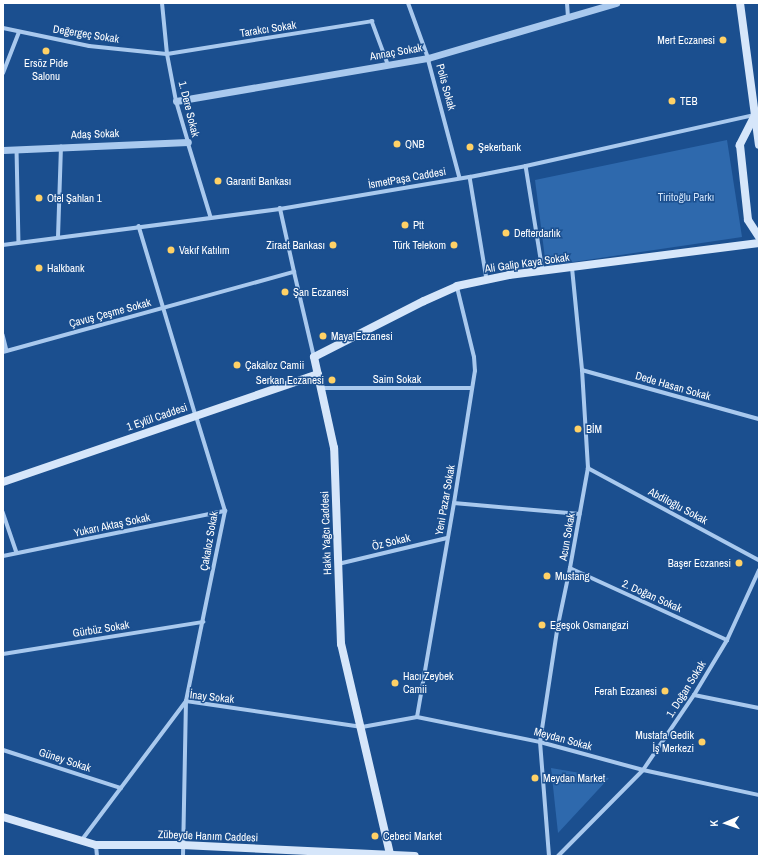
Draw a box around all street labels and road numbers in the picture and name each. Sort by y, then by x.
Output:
street label: Tarakcı Sokak [239,18,297,40]
street label: Değergeç Sokak [52,22,120,46]
street label: Annaç Sokak [369,41,423,63]
street label: Polis Sokak [433,62,459,112]
street label: 1. Dere Sokak [176,80,202,138]
street label: Adaş Sokak [71,127,119,141]
street label: İsmetPaşa Caddesi [367,165,447,191]
street label: Ali Galip Kaya Sokak [484,251,570,275]
street label: Çavuş Çeşme Sokak [68,296,152,330]
street label: Dede Hasan Sokak [634,369,712,403]
street label: Saim Sokak [373,372,421,386]
street label: 1 Eylül Caddesi [125,400,189,434]
street label: Yeni Pazar Sokak [432,464,458,536]
street label: Abdiloğlu Sokak [646,485,710,527]
street label: Hakkı Yağcı Caddesi [318,491,334,575]
street label: Yukarı Aktaş Sokak [72,510,152,540]
street label: Çakaloz Sokak [197,510,221,572]
street label: Acun Sokak [556,512,578,562]
street label: Öz Sokak [370,531,412,553]
street label: 2. Doğan Sokak [620,577,684,615]
street label: Gürbüz Sokak [72,618,130,640]
street label: 1. Doğan Sokak [663,658,709,720]
street label: İnay Sokak [189,688,235,706]
street label: Meydan Sokak [532,725,594,753]
street label: Güney Sokak [37,745,93,775]
street label: Zübeyde Hanım Caddesi [158,828,258,844]

